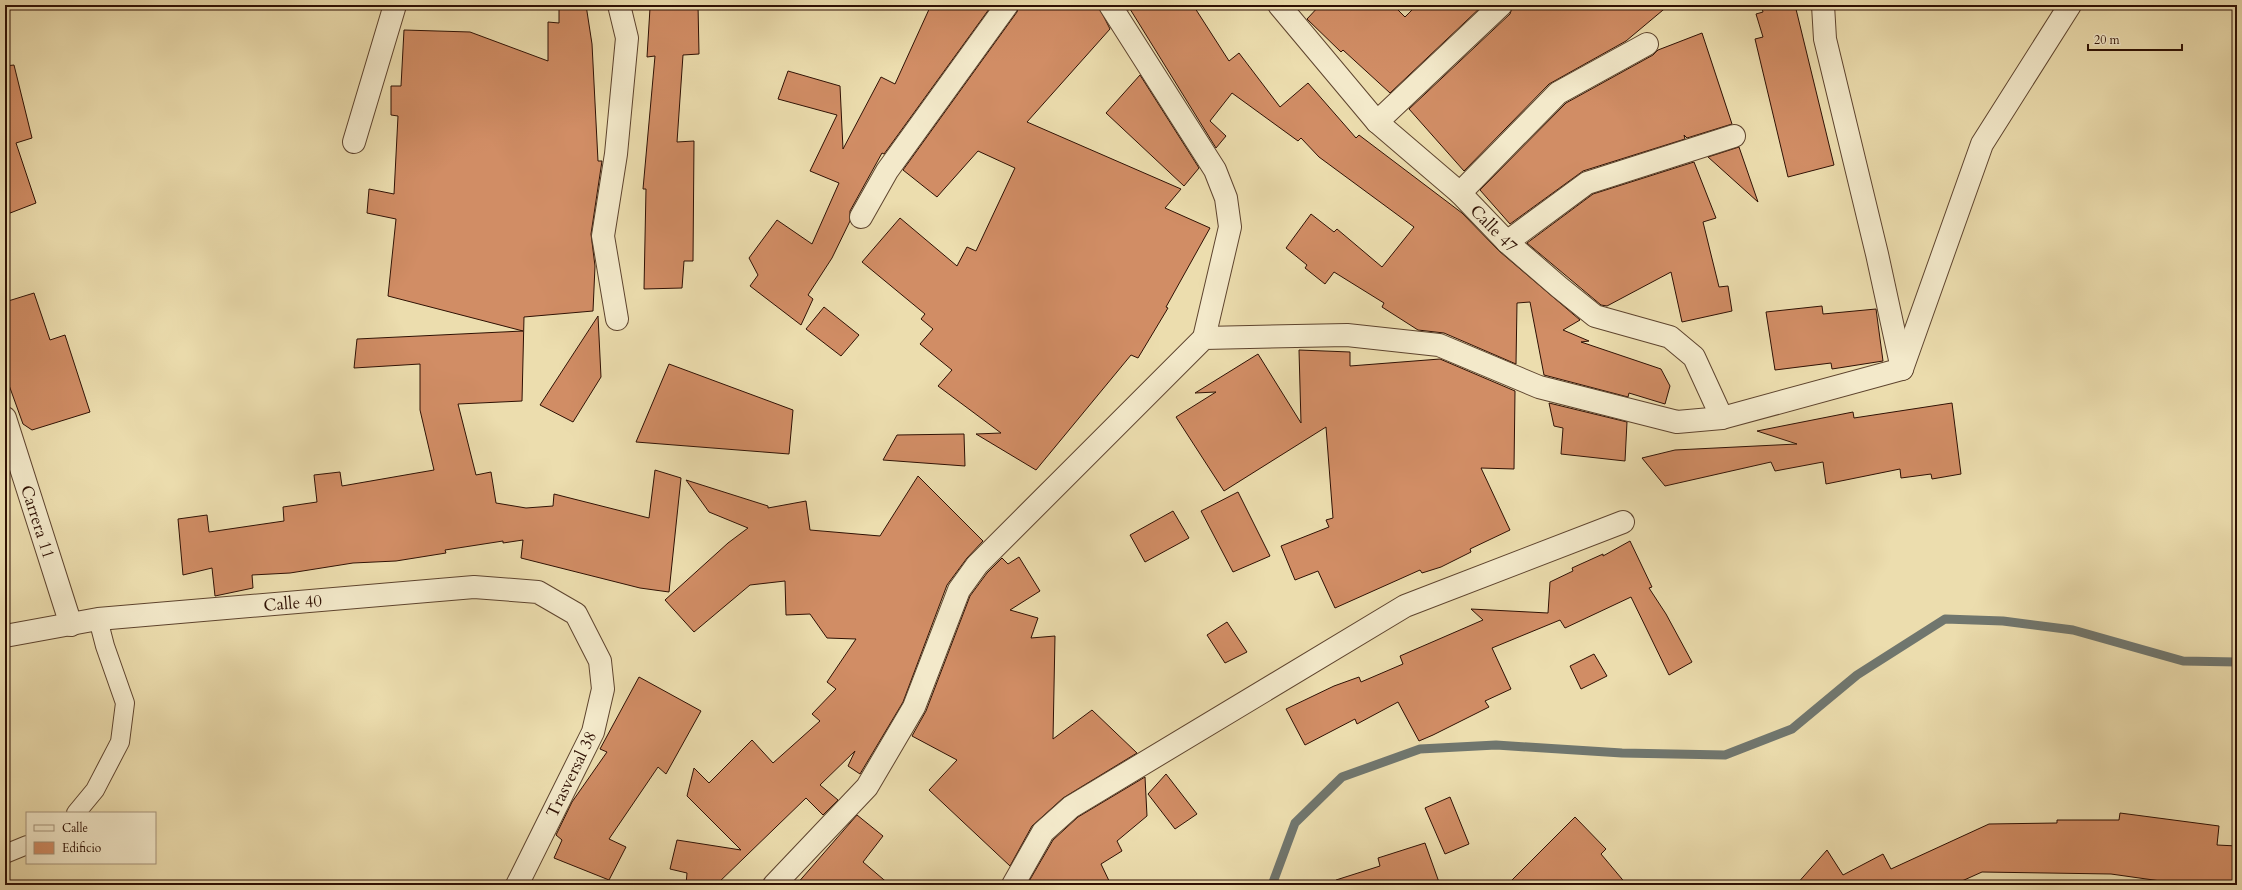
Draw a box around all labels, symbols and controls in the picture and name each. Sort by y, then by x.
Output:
scale bar [2088,26,2182,52]
text: 20 m [2094,32,2121,48]
street label: Calle 47 [1465,200,1522,258]
street label: Carrera 11 [15,482,60,562]
street label: Calle 40 [263,589,323,617]
street label: Trasversal 38 [541,727,602,821]
legend [26,812,156,864]
text: Calle [62,820,88,836]
text: Edificio [62,840,102,856]

